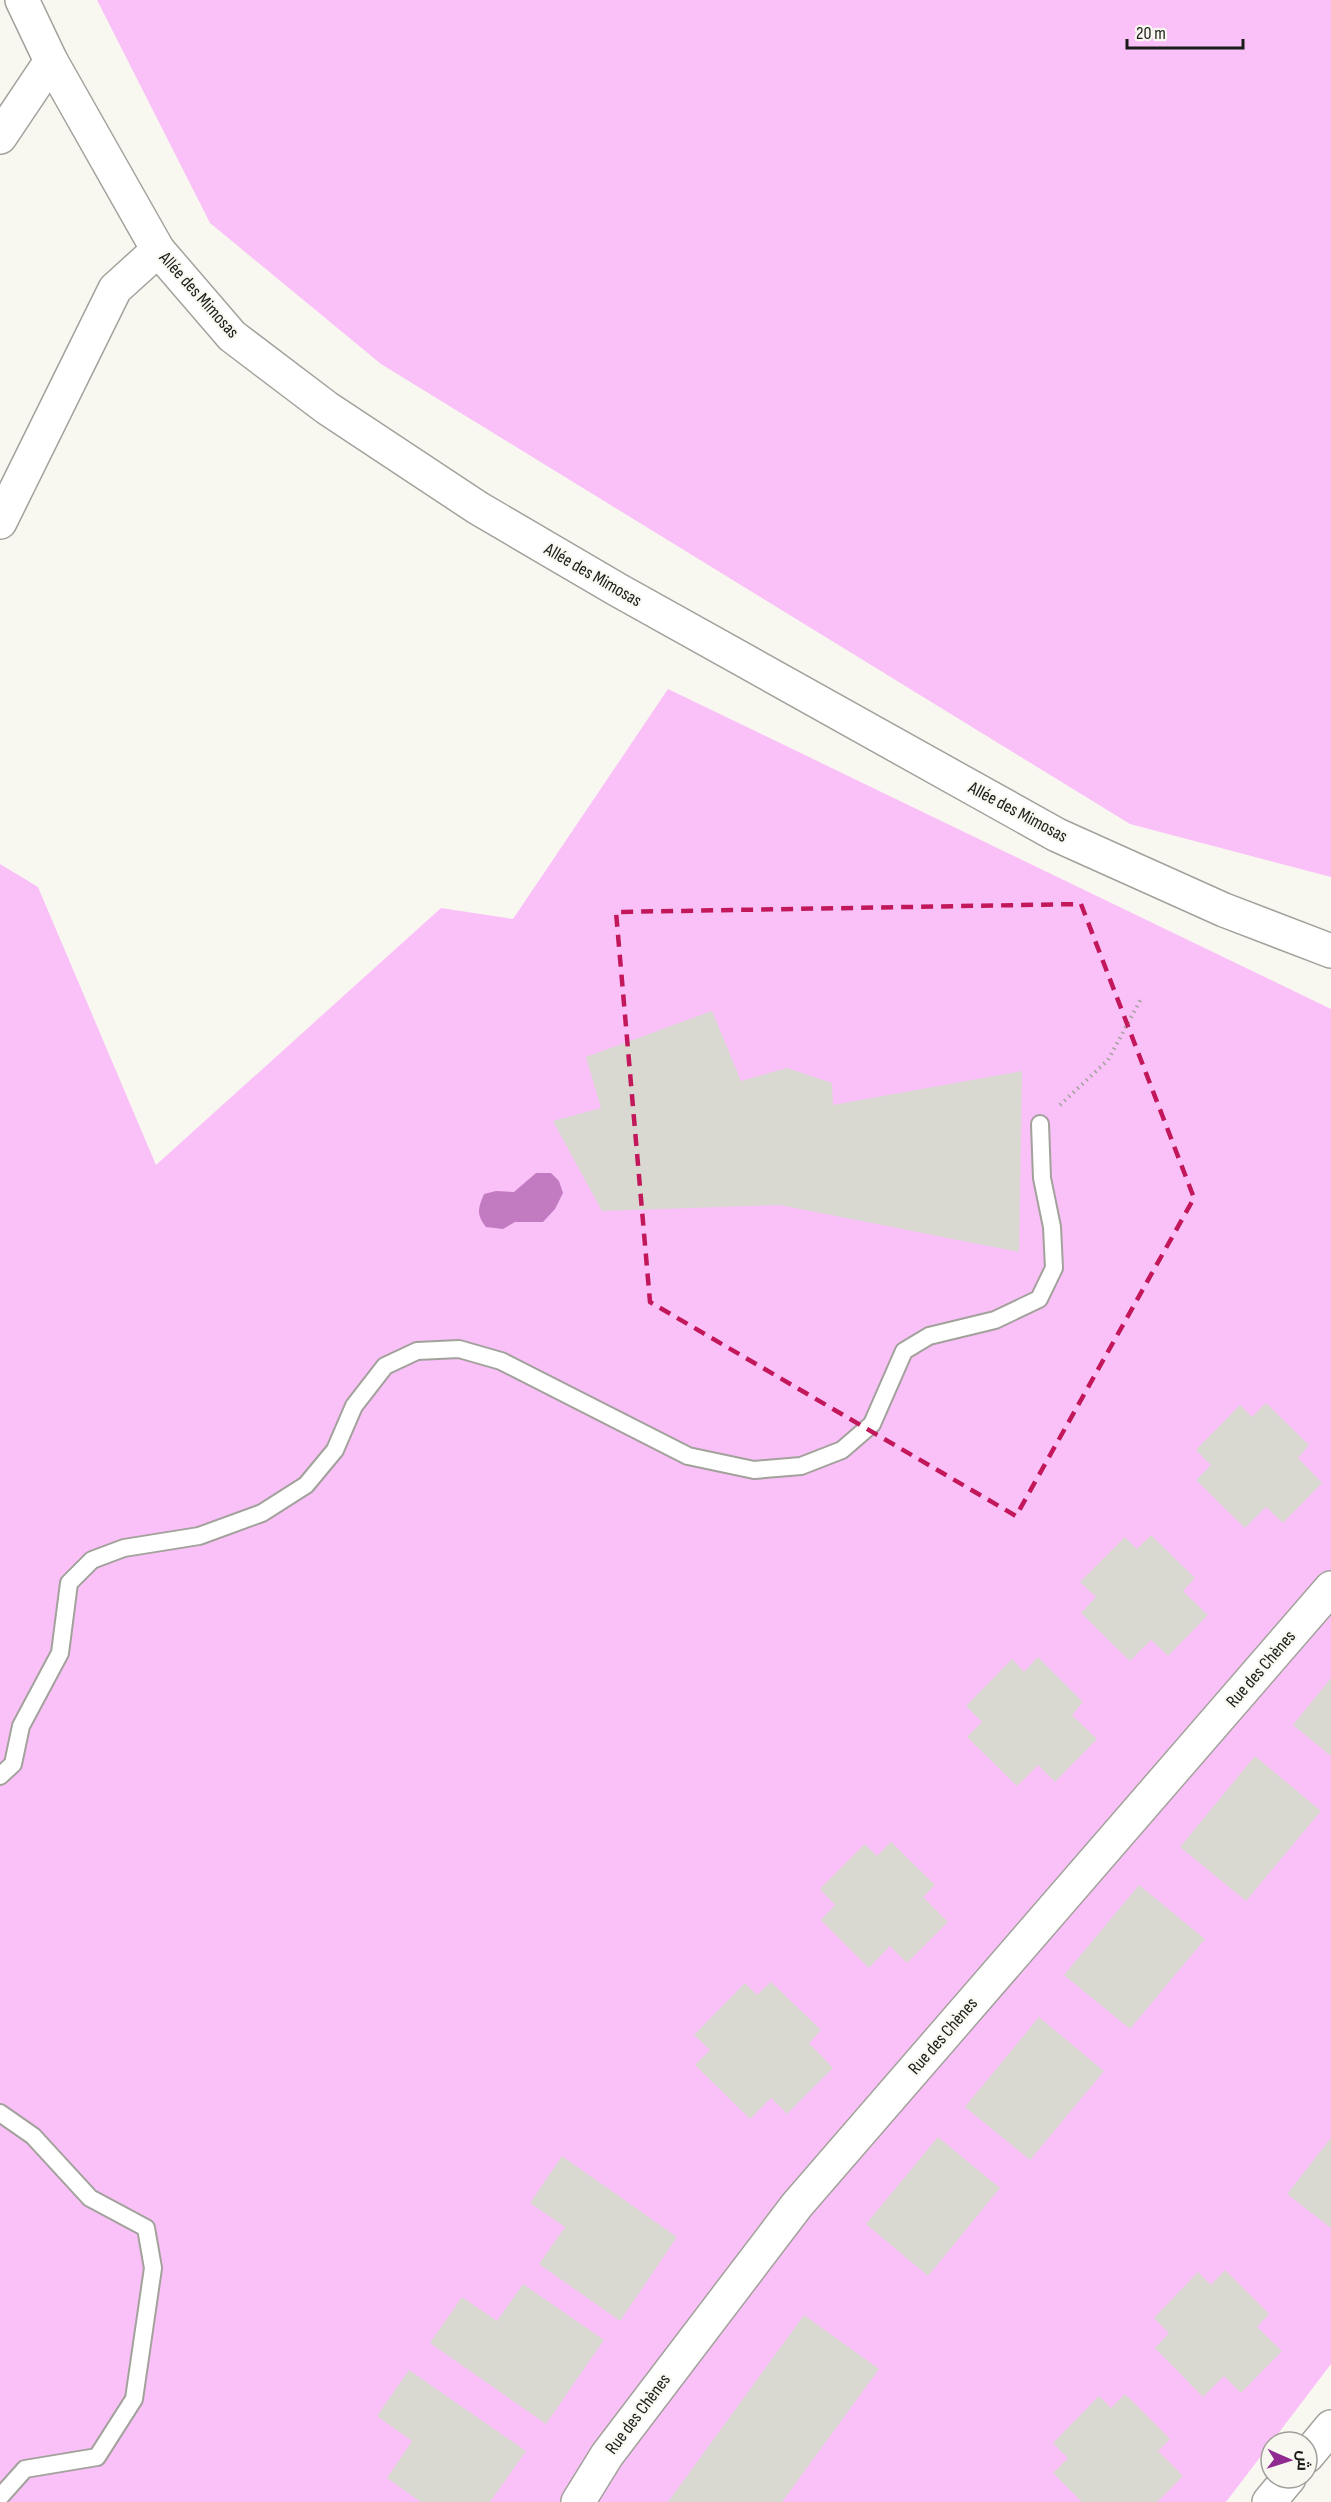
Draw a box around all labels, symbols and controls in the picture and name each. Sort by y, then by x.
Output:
scale bar [1127,12,1242,50]
text: 20 m [1136,23,1166,44]
street label: Allée des Mimosas [154,247,243,342]
street label: Allée des Mimosas [540,538,645,611]
street label: Allée des Mimosas [964,777,1071,847]
street label: Rue des Chènes [1222,1626,1300,1712]
street label: Rue des Chènes [904,1993,982,2079]
street label: Rue des Chènes [601,2370,675,2458]
north arrow [1259,2430,1319,2490]
text: ش [1292,2450,1313,2471]

